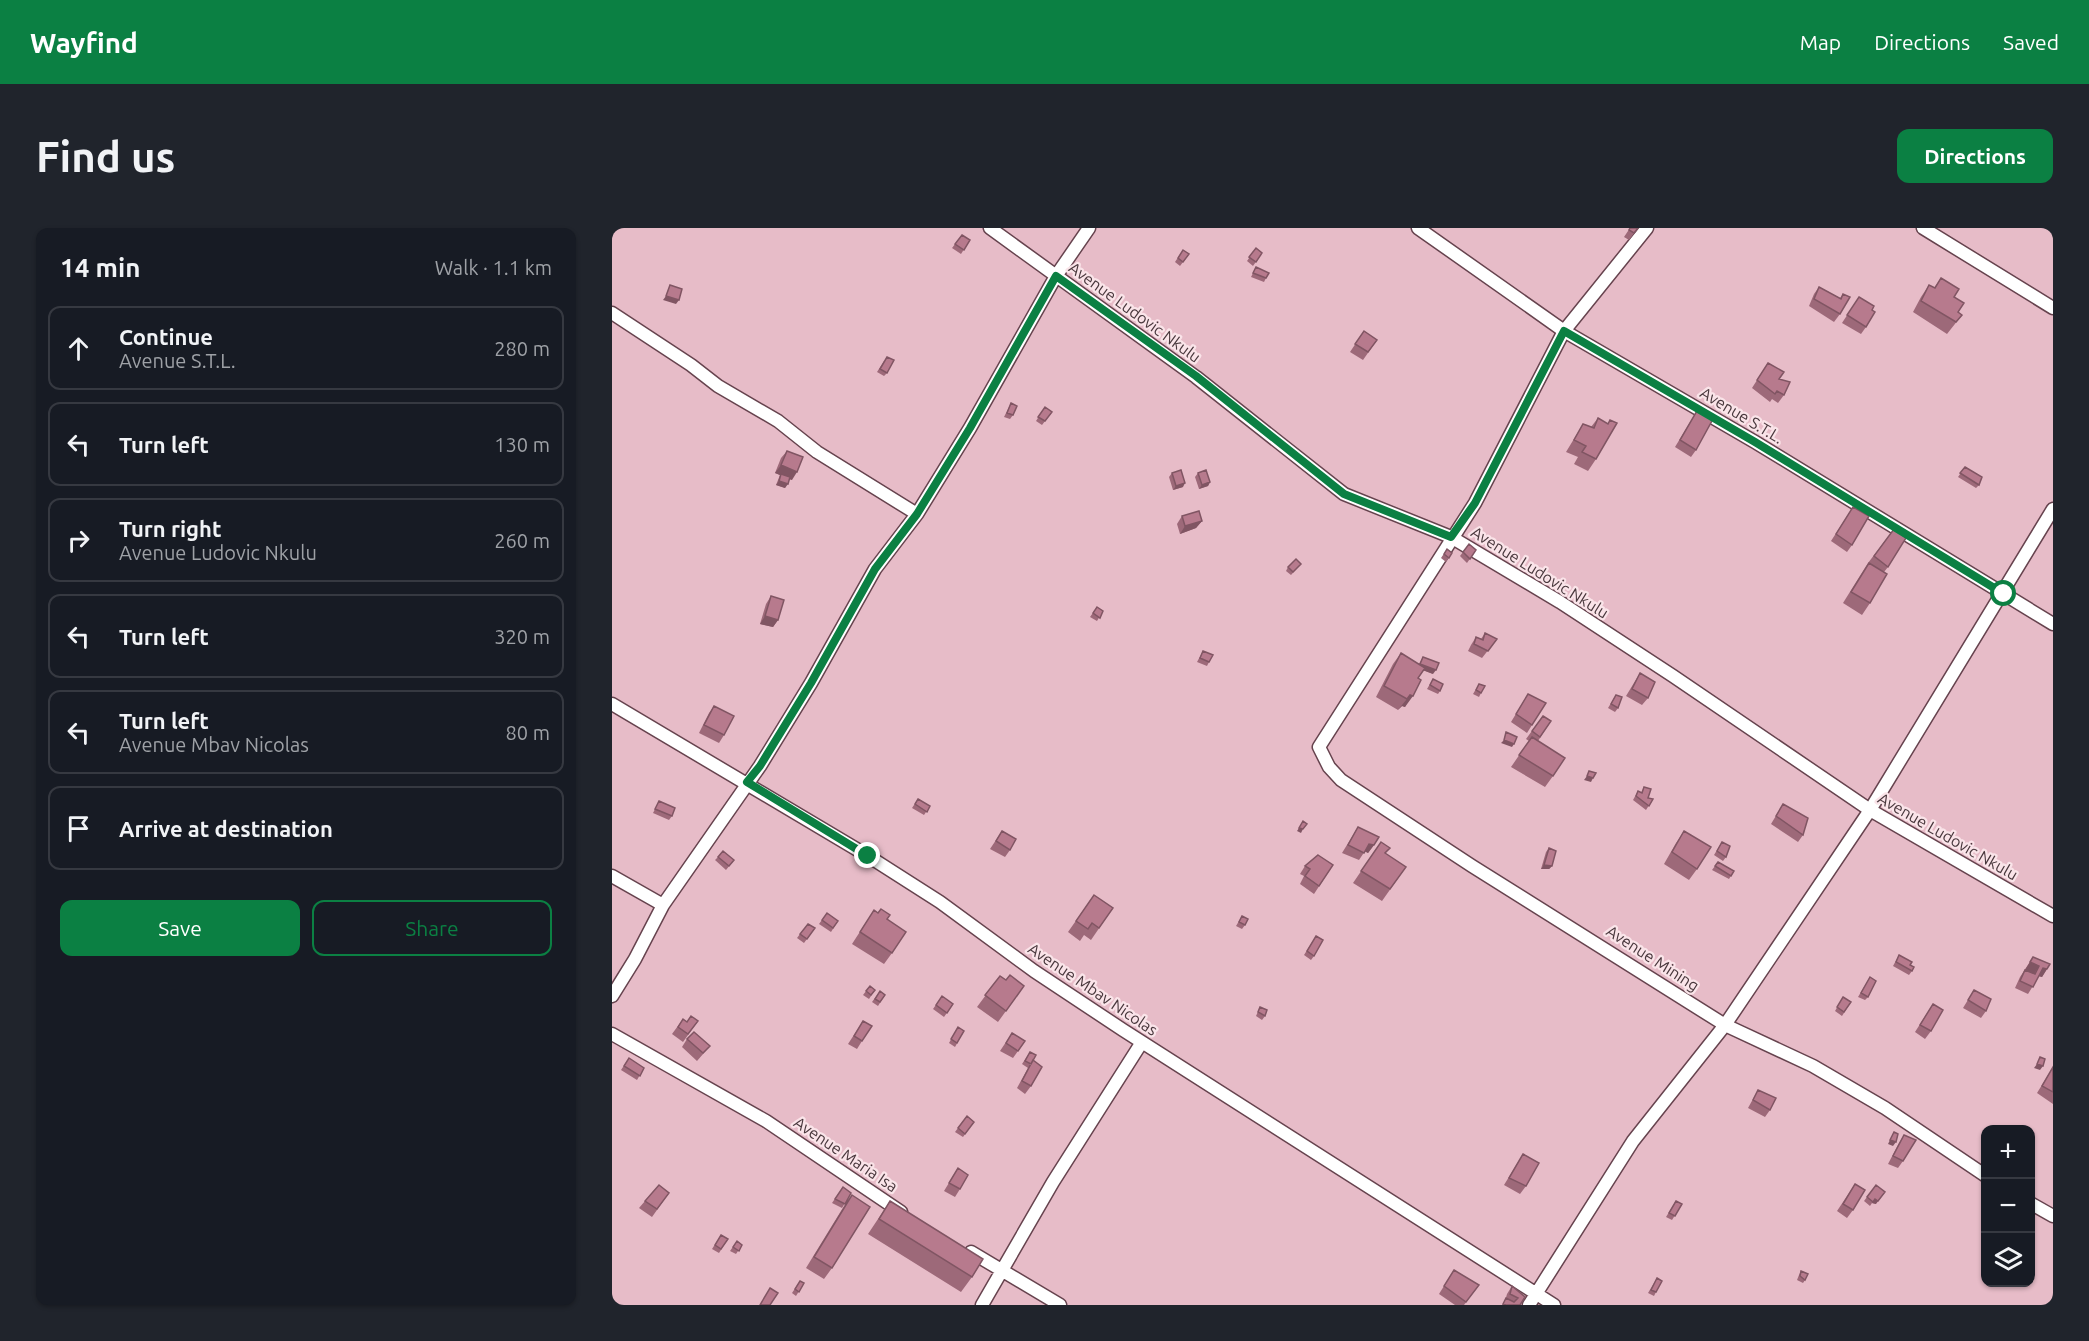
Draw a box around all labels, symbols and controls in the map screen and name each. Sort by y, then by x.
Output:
text: Wayfind [30,27,138,58]
text: Map [1800,30,1841,54]
text: Directions [1874,30,1970,54]
text: Saved [2003,30,2059,54]
button: Directions [1897,129,2053,183]
text: Find us [36,133,175,180]
text: 14 min [60,253,140,282]
text: Walk · 1.1 km [435,256,552,279]
street label: Avenue Ludovic Nkulu [1066,258,1204,366]
text: Continue [119,324,213,349]
icon: ahead [62,332,95,365]
text: 280 m [494,337,550,360]
text: Avenue S.T.L. [119,349,236,372]
street label: Avenue S.T.L. [1697,383,1787,447]
icon: left [62,428,95,461]
text: Turn left [119,432,209,457]
text: 130 m [494,433,550,456]
text: Turn right [119,516,221,541]
street label: Avenue Ludovic Nkulu [1468,522,1612,622]
icon: right [62,524,95,557]
text: 260 m [494,529,550,552]
text: Avenue Ludovic Nkulu [119,541,317,564]
route start [1990,580,2016,606]
icon: left [62,620,95,653]
text: Turn left [119,624,209,649]
text: 320 m [494,625,550,648]
text: Turn left [119,708,209,733]
icon: left [62,716,95,749]
text: 80 m [506,721,550,744]
text: Avenue Mbav Nicolas [119,733,309,756]
street label: Avenue Ludovic Nkulu [1875,789,2021,883]
icon: arrive [62,812,95,845]
text: Arrive at destination [119,816,333,841]
route end [854,842,880,868]
button: Save [60,900,300,956]
button: Share [312,900,552,956]
street label: Avenue Mining [1603,921,1703,995]
street label: Avenue Mbav Nicolas [1025,939,1161,1039]
street label: Avenue Maria Isa [791,1113,901,1195]
map controls [1981,1125,2035,1287]
button: + [1981,1125,2035,1179]
button: − [1981,1179,2035,1233]
button: layers [1981,1233,2035,1287]

